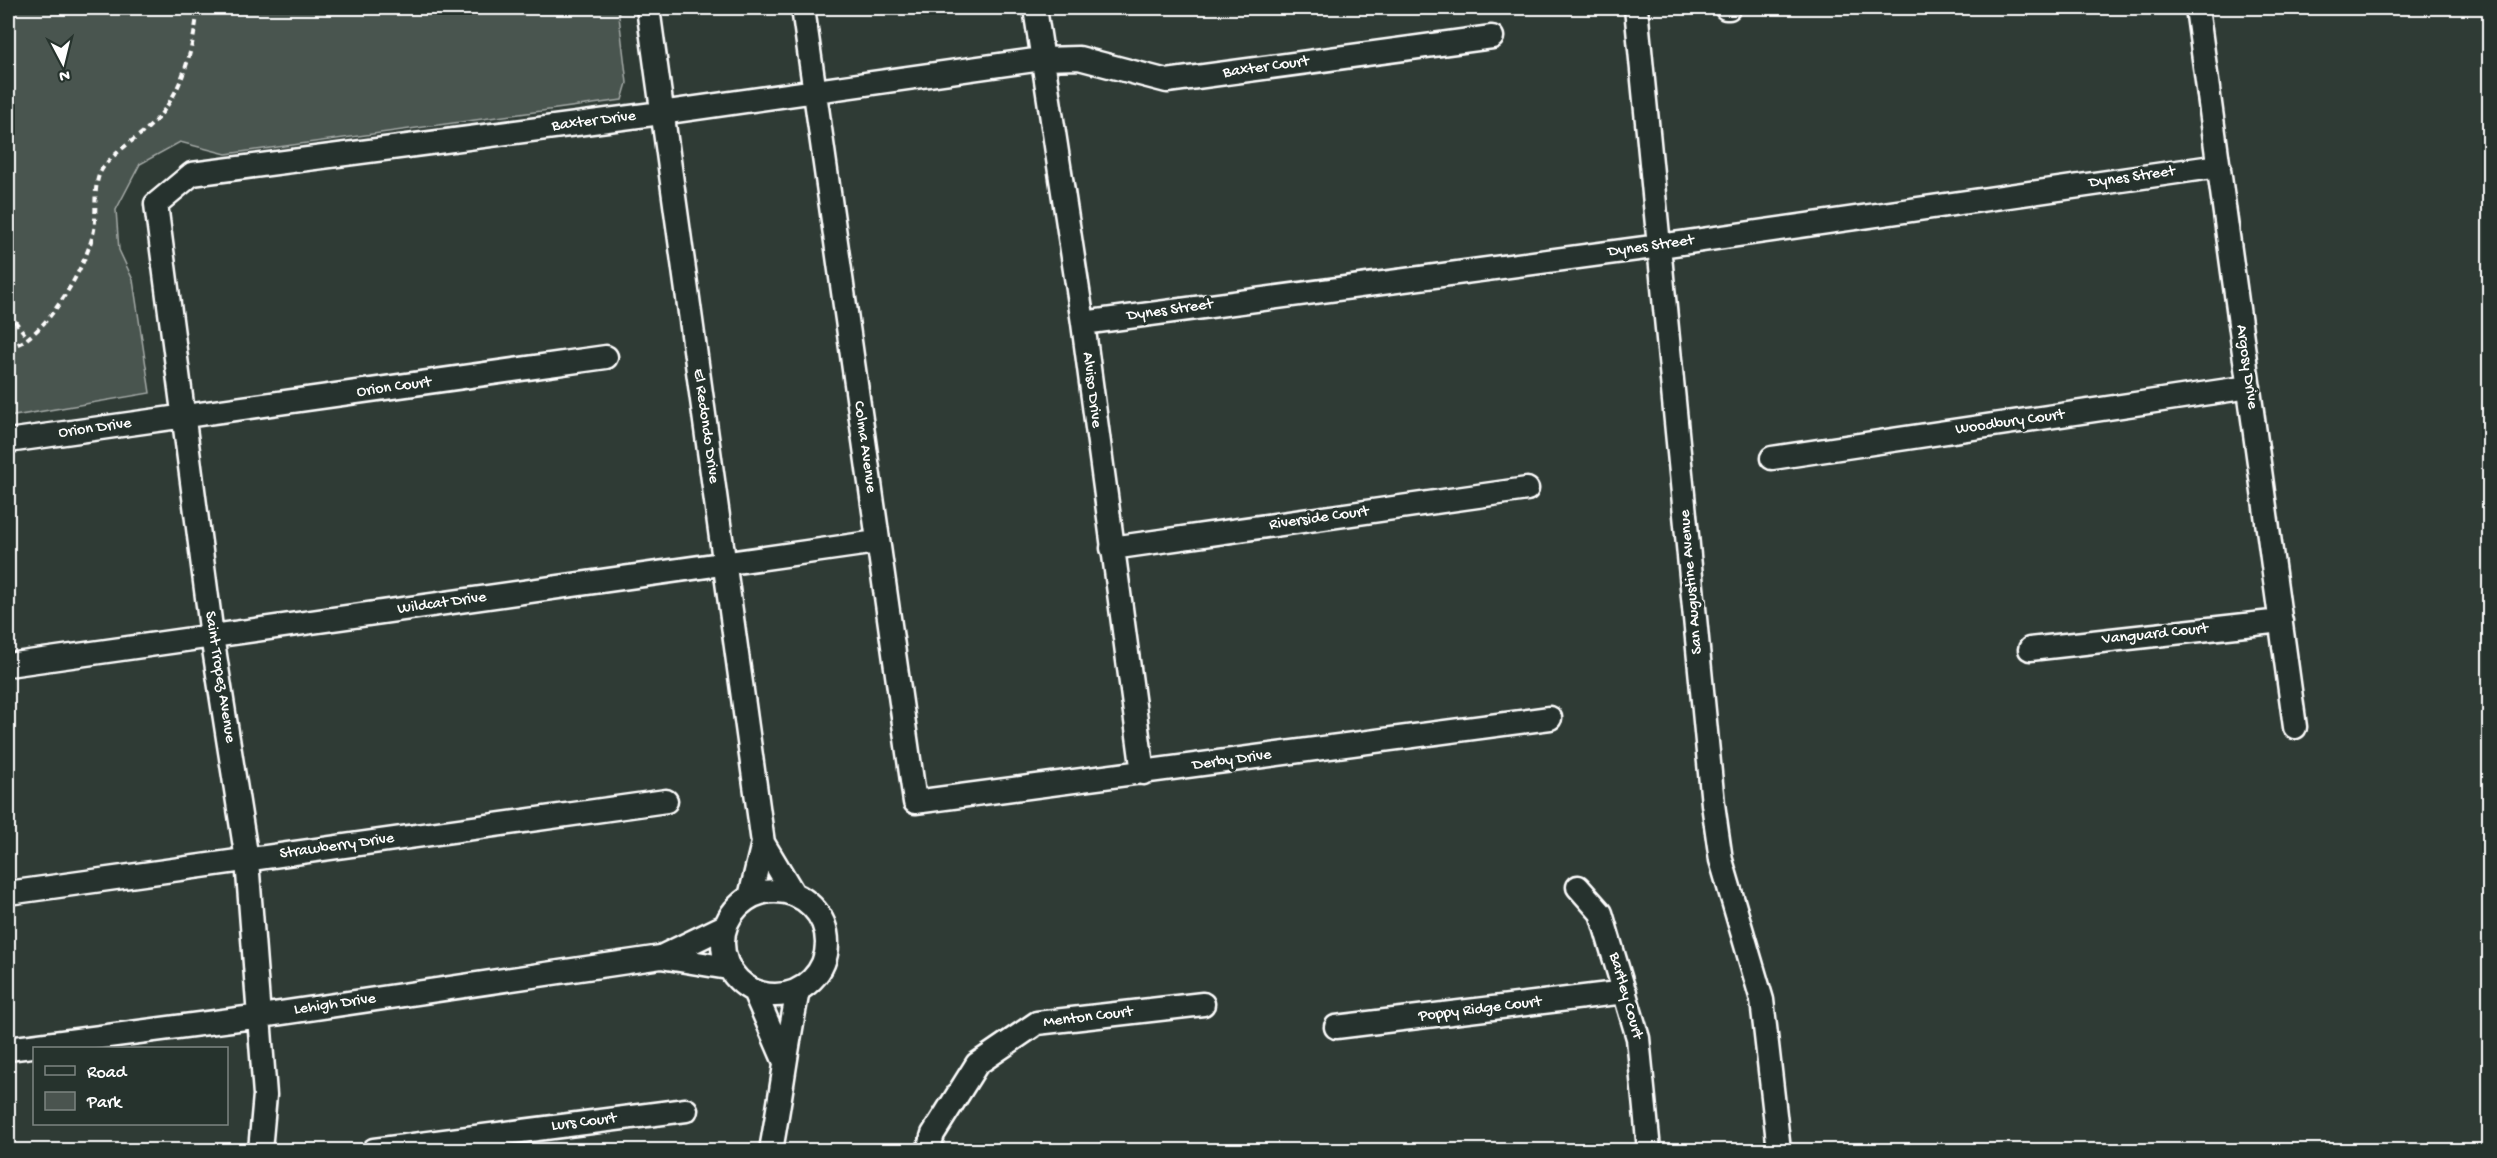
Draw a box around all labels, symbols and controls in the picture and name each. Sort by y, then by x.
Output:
north arrow [33,33,93,93]
street label: Baxter Court [1221,52,1312,84]
text: N [58,64,71,85]
street label: Baxter Drive [550,107,638,137]
street label: Dynes Street [2087,162,2178,194]
street label: Dynes Street [1606,231,1697,263]
street label: Dynes Street [1125,295,1216,327]
street label: Argosy Drive [2231,324,2261,411]
street label: Alviso Drive [1077,351,1105,430]
street label: El Redondo Drive [688,367,723,485]
street label: Orion Court [355,373,434,403]
street label: Colma Avenue [848,400,880,495]
street label: Woodbury Court [1954,406,2067,440]
street label: Orion Drive [57,414,133,444]
street label: Riverside Court [1268,502,1371,535]
street label: San Augustine Avenue [1676,508,1708,655]
street label: Wildcat Drive [396,588,488,620]
street label: Saint Tropez Avenue [199,610,239,745]
street label: Vanguard Court [2100,620,2210,650]
street label: Derby Drive [1190,746,1273,776]
street label: Strawberry Drive [279,829,396,864]
street label: Bartley Court [1603,949,1647,1043]
street label: Lehigh Drive [293,990,378,1020]
street label: Poppy Ridge Court [1417,993,1544,1027]
street label: Menton Court [1042,1003,1135,1033]
legend [33,1047,228,1125]
text: Road [87,1063,128,1084]
text: Park [86,1093,123,1114]
street label: Lurs Court [550,1109,619,1136]

